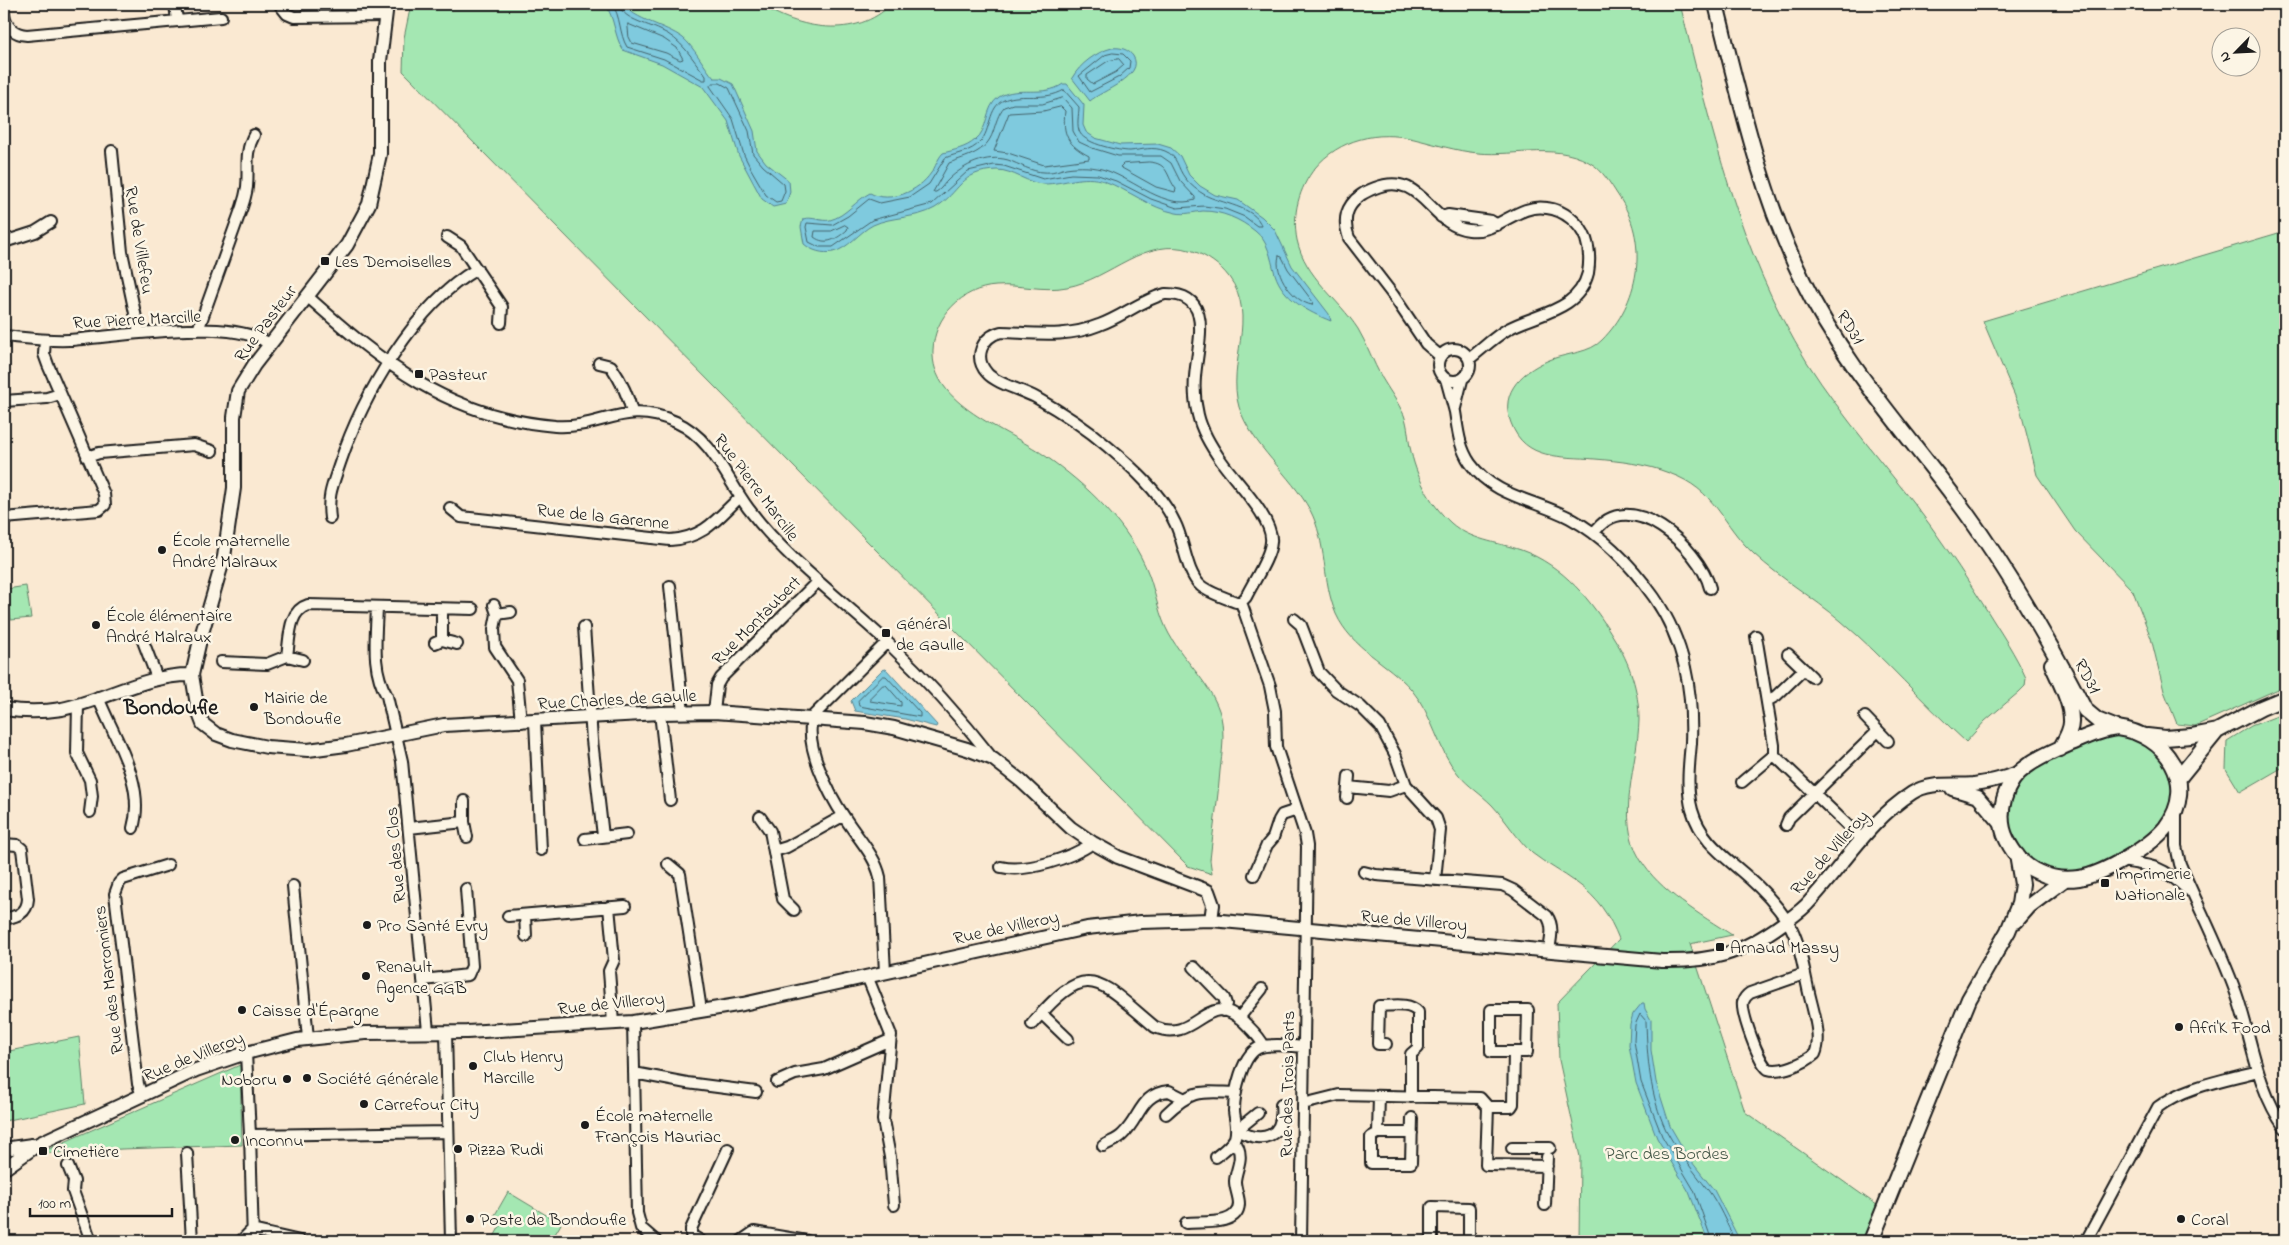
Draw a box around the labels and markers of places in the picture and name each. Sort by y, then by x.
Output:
place label: Les Demoiselles [335,250,452,276]
marker: Les Demoiselles [319,255,331,267]
place label: Pasteur [429,363,488,389]
marker: Pasteur [413,368,425,380]
place label: École maternelle André Malraux [172,529,291,576]
marker: École maternelle André Malraux [156,544,168,556]
place label: École élémentaire André Malraux [106,604,233,651]
place label: Général de Gaulle [896,612,965,659]
marker: École élémentaire André Malraux [90,619,102,631]
marker: Général de Gaulle [880,627,892,639]
place label: Mairie de Bondoufle [263,686,342,733]
marker: Mairie de Bondoufle [248,701,260,713]
place label: Imprimerie Nationale [2115,862,2192,909]
marker: Imprimerie Nationale [2099,877,2111,889]
place label: Pro Santé Evry [377,914,488,940]
marker: Pro Santé Evry [361,919,373,931]
place label: Arnaud Massy [1730,936,1839,962]
marker: Arnaud Massy [1714,941,1726,953]
place label: Renault Agence GGB [376,955,467,1003]
marker: Renault Agence GGB [360,970,372,982]
place label: Caisse d'Épargne [252,999,380,1026]
marker: Caisse d'Épargne [236,1004,248,1016]
place label: Afri'K Food [2189,1016,2271,1042]
marker: Afri'K Food [2173,1021,2185,1033]
place label: Club Henry Marcille [483,1045,563,1092]
marker: Club Henry Marcille [467,1060,479,1072]
place label: Société Générale [317,1067,439,1093]
place label: Noboru [221,1068,277,1094]
marker: Société Générale [301,1072,313,1084]
marker: Noboru [281,1073,293,1085]
place label: Carrefour City [374,1093,479,1119]
marker: Carrefour City [358,1098,370,1110]
place label: École maternelle François Mauriac [594,1104,721,1151]
marker: École maternelle François Mauriac [579,1119,591,1131]
place label: Inconnu [245,1129,303,1155]
marker: Inconnu [229,1134,241,1146]
place label: Pizza Rudi [468,1138,543,1164]
place label: Cimetière [53,1140,120,1166]
marker: Pizza Rudi [452,1143,464,1155]
marker: Cimetière [37,1145,49,1157]
place label: Poste de Bondoufle [480,1208,627,1234]
place label: Coral [2191,1208,2229,1234]
marker: Poste de Bondoufle [464,1213,476,1225]
marker: Coral [2175,1213,2187,1225]

